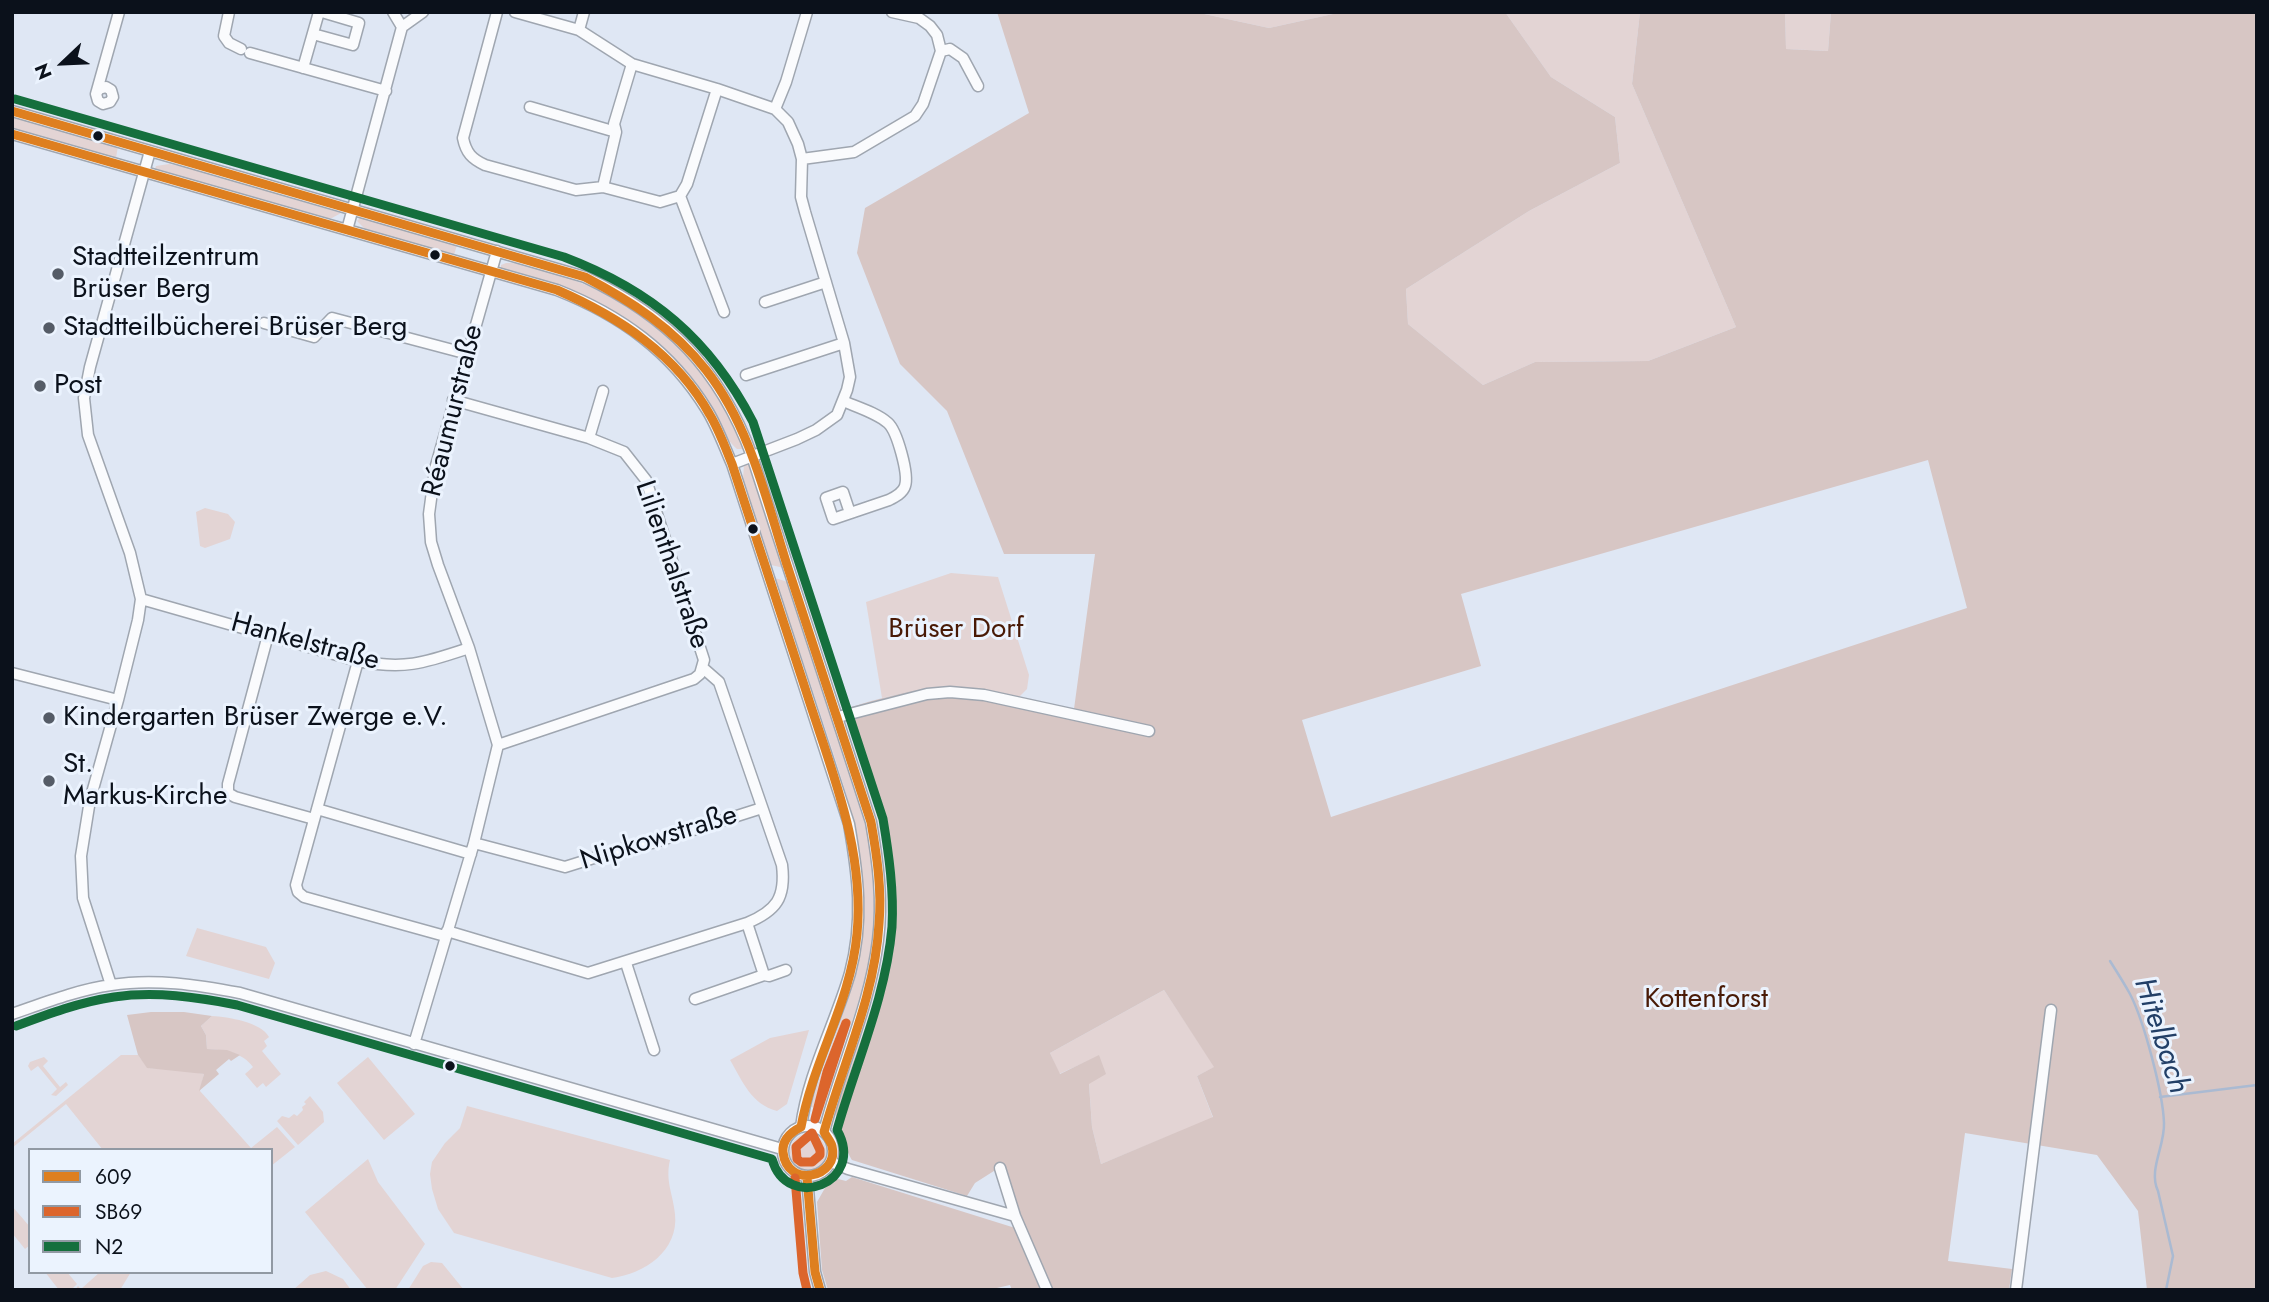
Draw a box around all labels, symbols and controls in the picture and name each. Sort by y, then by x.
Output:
north arrow [28,28,98,98]
text: N [28,59,59,84]
unlabelled marker [91,129,105,143]
place label: Stadtteilzentrum Brüser Berg [72,241,260,307]
unlabelled marker [428,248,442,262]
marker: Stadtteilzentrum Brüser Berg [50,266,66,282]
place label: Stadtteilbücherei Brüser Berg [63,311,407,345]
marker: Stadtteilbücherei Brüser Berg [41,320,57,336]
street label: Réaumurstraße [416,322,492,500]
place label: Post [54,369,102,403]
marker: Post [32,378,48,394]
street label: Lilienthalstraße [627,477,715,653]
unlabelled marker [746,522,760,536]
street label: Hankelstraße [227,607,383,679]
park label: Brüser Dorf [888,613,1024,647]
place label: Kindergarten Brüser Zwerge e.V. [63,701,448,735]
marker: Kindergarten Brüser Zwerge e.V. [41,710,57,726]
place label: St. Markus-Kirche [63,748,227,814]
marker: St. Markus-Kirche [41,773,57,789]
street label: Nipkowstraße [577,799,741,879]
water label: Hitelbach [2124,974,2196,1098]
park label: Kottenforst [1644,983,1768,1017]
unlabelled marker [443,1059,457,1073]
legend [28,1148,273,1274]
text: 609 [95,1162,132,1192]
text: SB69 [95,1197,142,1227]
text: N2 [95,1232,123,1262]

